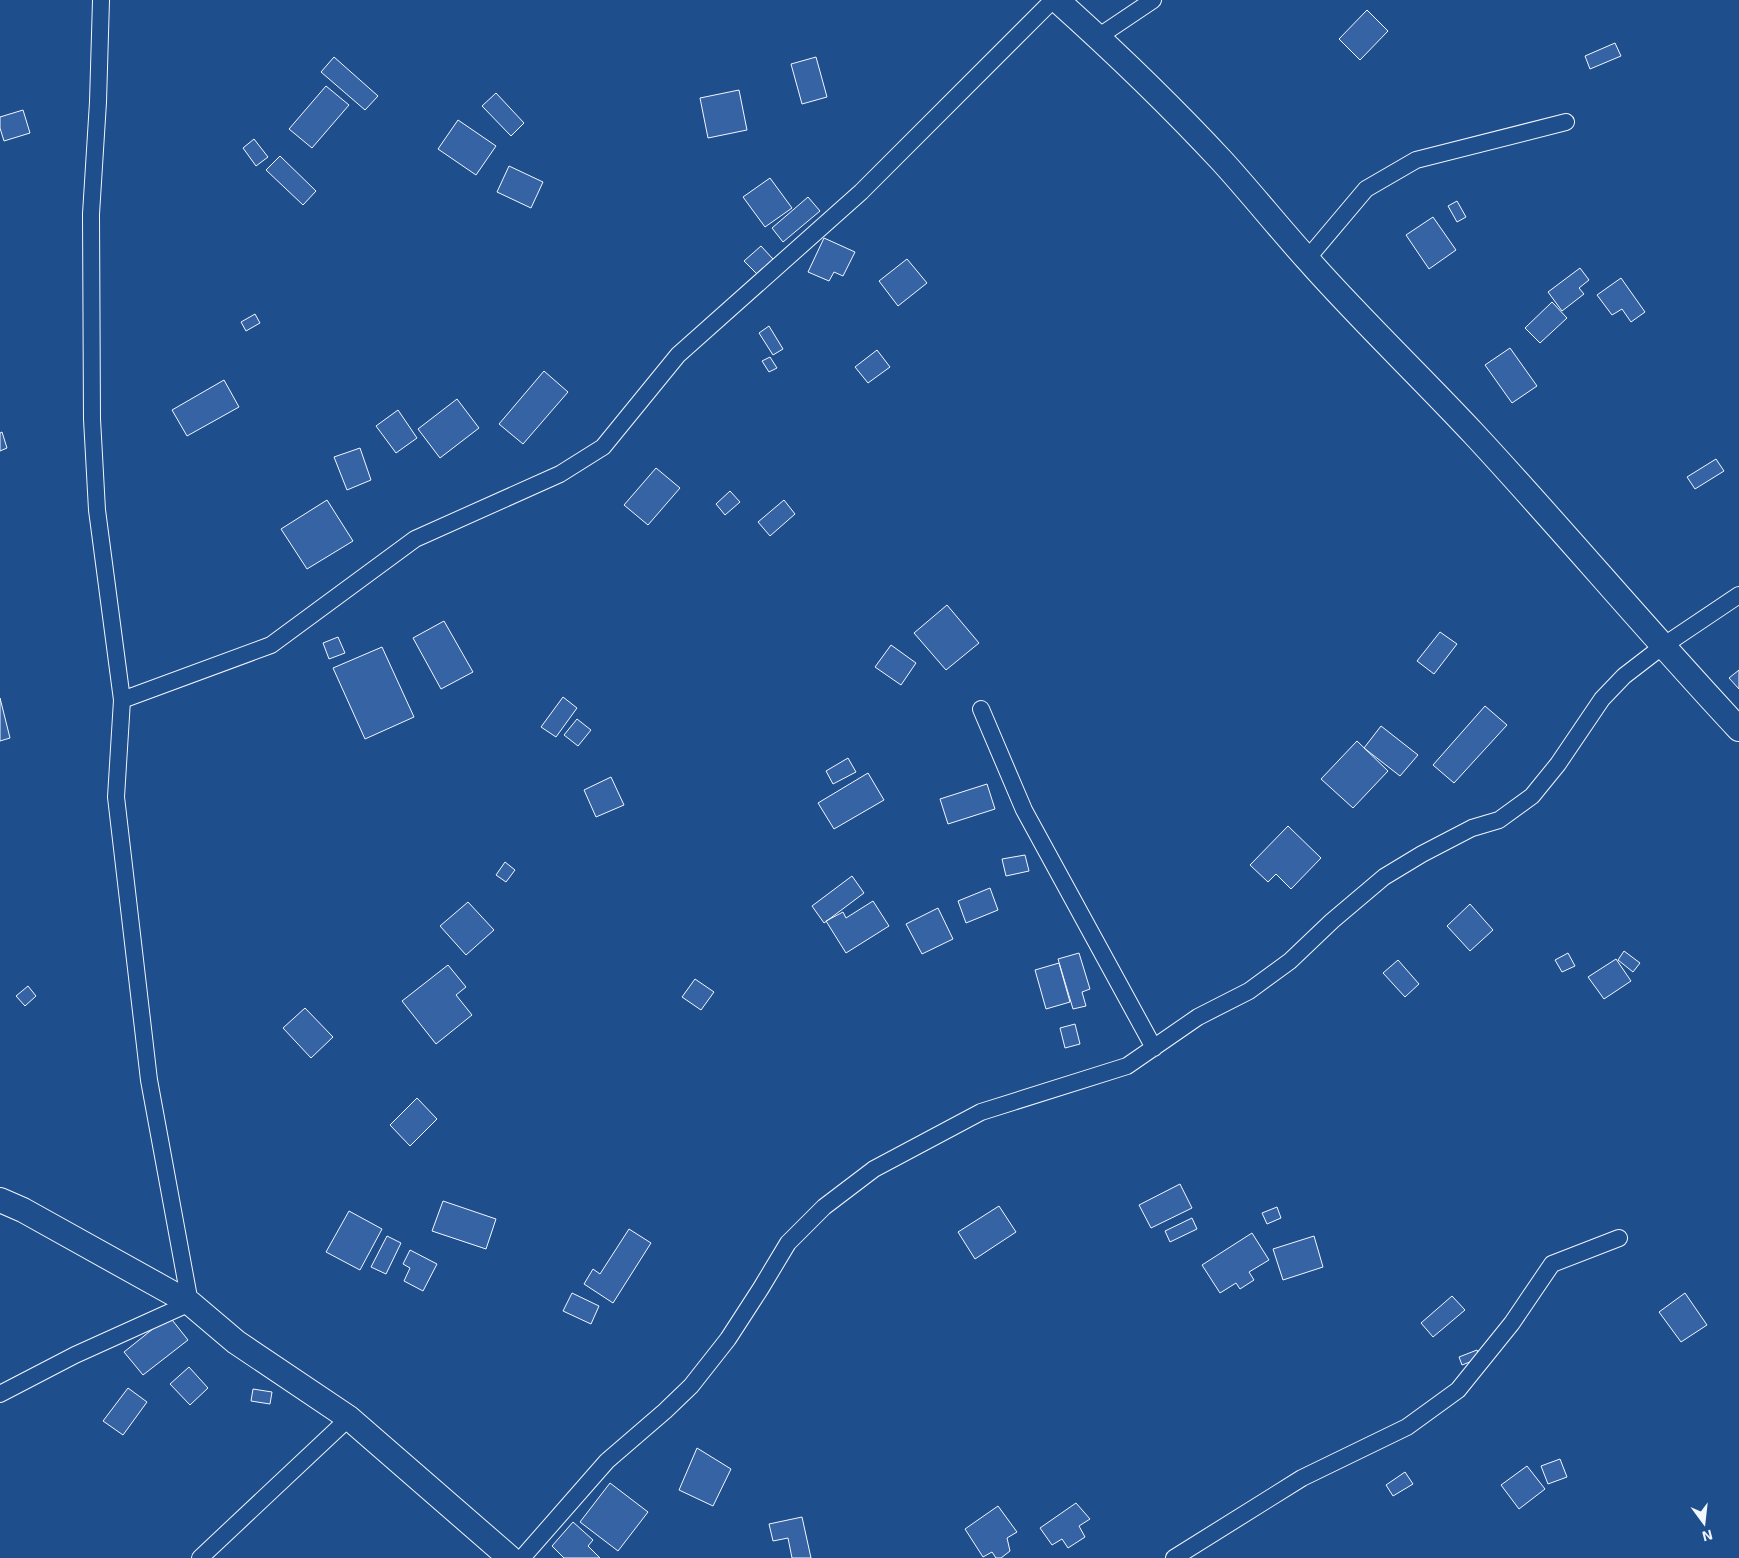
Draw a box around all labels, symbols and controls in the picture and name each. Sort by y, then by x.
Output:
north arrow [1679,1498,1729,1548]
text: N [1700,1527,1715,1546]

